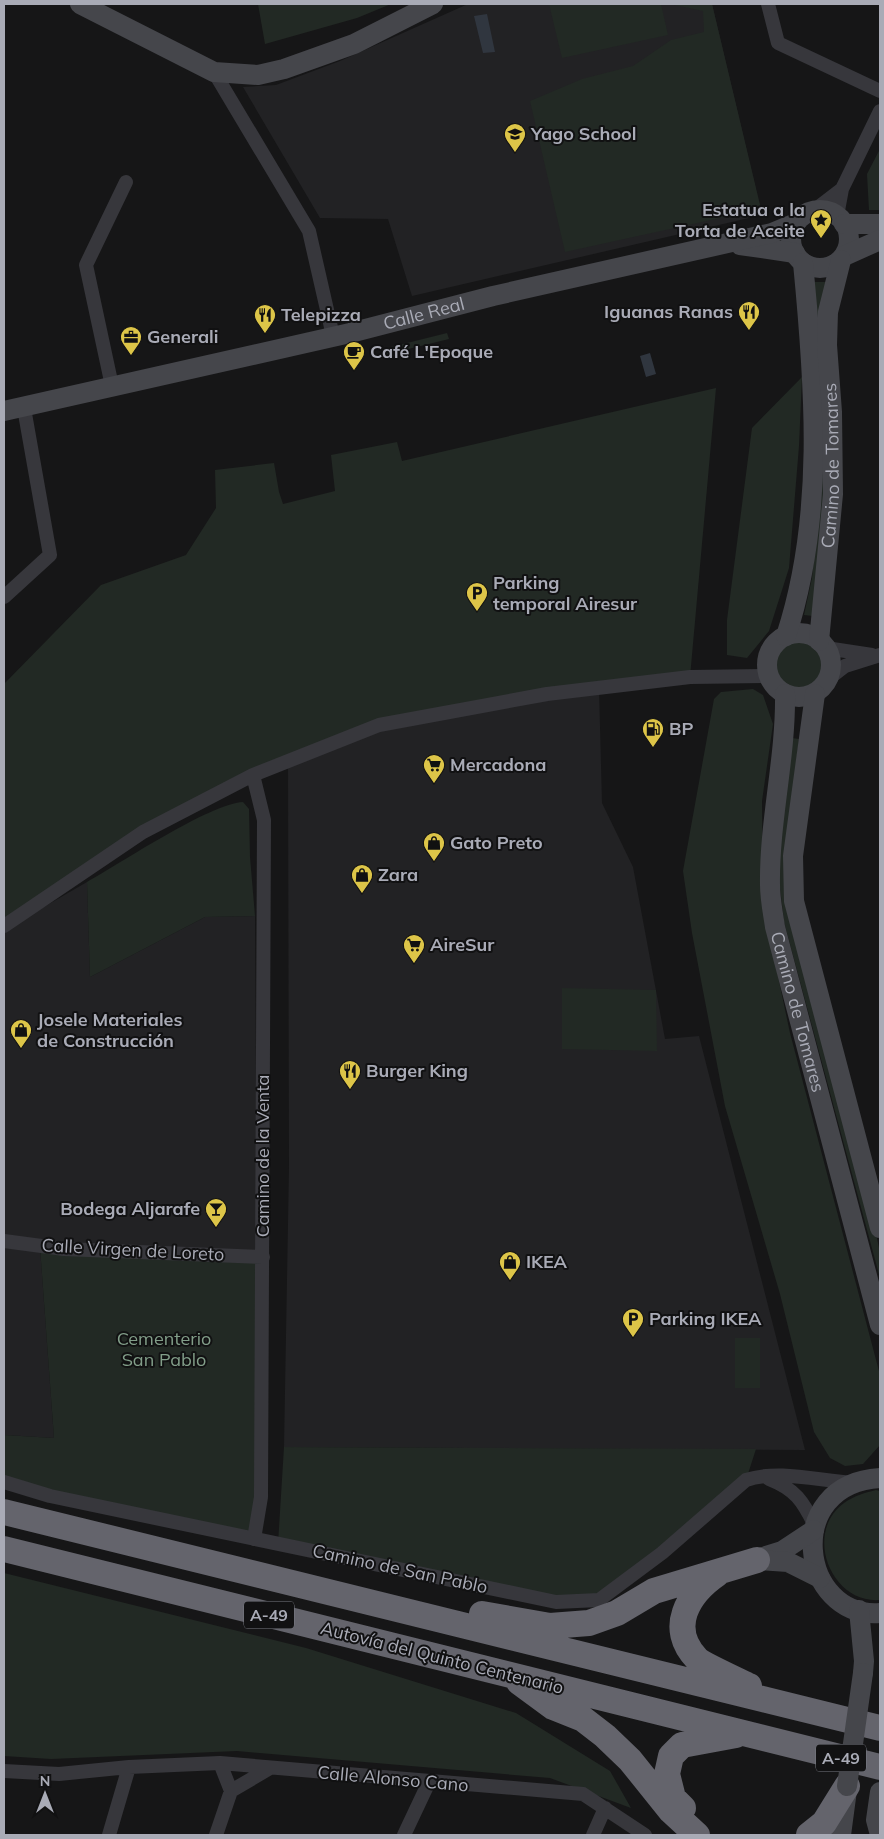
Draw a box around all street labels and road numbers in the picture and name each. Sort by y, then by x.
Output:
street label: Calle Real [381,292,467,335]
street label: Camino de Tomares [816,382,844,549]
street label: Camino de Tomares [766,929,830,1095]
street label: Camino de la Venta [251,1075,274,1237]
street label: Calle Virgen de Loreto [41,1233,225,1266]
street label: Camino de San Pablo [310,1539,490,1598]
road number: A-49 [244,1602,294,1628]
street label: Autovía del Quinto Centenario [318,1616,566,1699]
road number: A-49 [816,1745,866,1772]
street label: Calle Alonso Cano [316,1760,470,1797]

